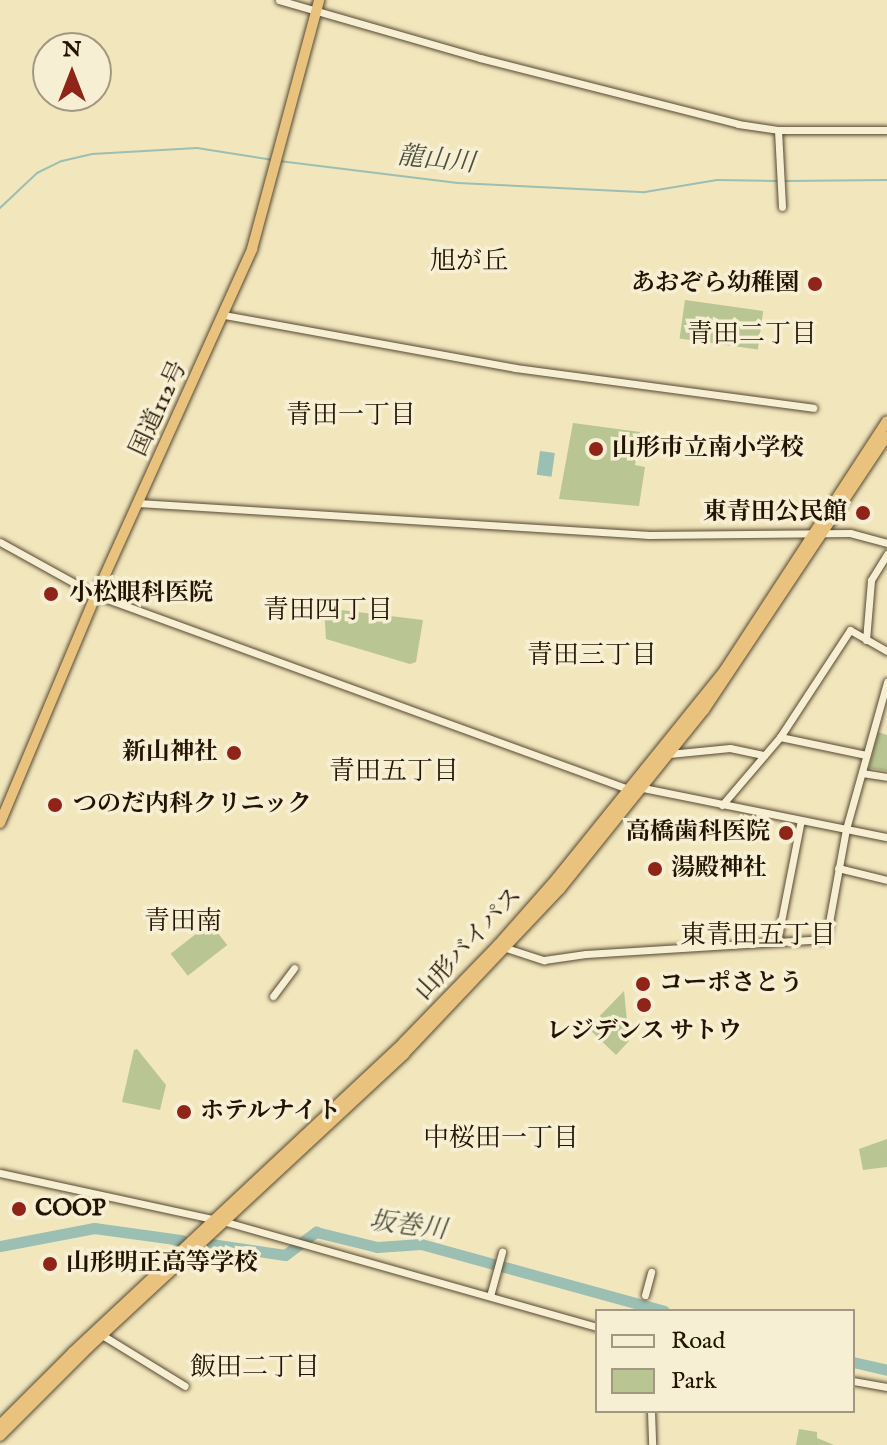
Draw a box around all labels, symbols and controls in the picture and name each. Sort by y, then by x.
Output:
north arrow [32,32,112,112]
text: N [62,36,82,64]
water label: 龍山川 [396,140,476,180]
district label: 旭が丘 [430,246,508,278]
place label: あおぞら幼稚園 [631,270,799,298]
marker: あおぞら幼稚園 [806,275,824,293]
district label: 青田二丁目 [687,319,817,351]
street label: 国道112号 [125,357,193,461]
district label: 青田一丁目 [286,400,416,432]
place label: 山形市立南小学校 [612,435,804,463]
marker: 山形市立南小学校 [587,440,605,458]
place label: 東青田公民館 [703,499,847,527]
marker: 東青田公民館 [854,504,872,522]
place label: 小松眼科医院 [69,580,213,608]
marker: 小松眼科医院 [40,583,62,605]
district label: 青田四丁目 [263,595,393,627]
district label: 青田三丁目 [527,640,657,672]
place label: 新山神社 [122,739,218,767]
marker: 新山神社 [225,744,243,762]
district label: 青田五丁目 [329,756,459,788]
place label: つのだ内科クリニック [73,791,313,819]
marker: つのだ内科クリニック [44,794,66,816]
place label: 高橋歯科医院 [626,819,770,847]
marker: 高橋歯科医院 [777,824,795,842]
place label: 湯殿神社 [671,855,767,883]
marker: 湯殿神社 [646,860,664,878]
street label: 山形バイパス [409,882,529,1006]
district label: 青田南 [144,906,222,938]
district label: 東青田五丁目 [680,920,836,952]
place label: コーポさとう [659,970,803,998]
marker: コーポさとう [634,975,652,993]
marker: レジデンス サトウ [635,996,653,1014]
place label: レジデンス サトウ [545,1018,743,1046]
place label: ホテルナイト [200,1098,344,1126]
marker: ホテルナイト [175,1103,193,1121]
district label: 中桜田一丁目 [423,1123,579,1155]
place label: COOP [35,1195,106,1223]
marker: COOP [10,1200,28,1218]
water label: 坂巻川 [367,1206,449,1246]
place label: 山形明正高等学校 [66,1250,258,1278]
marker: 山形明正高等学校 [41,1255,59,1273]
legend [595,1309,855,1413]
text: Road [671,1326,725,1357]
district label: 飯田二丁目 [190,1352,320,1384]
text: Park [671,1366,717,1397]

